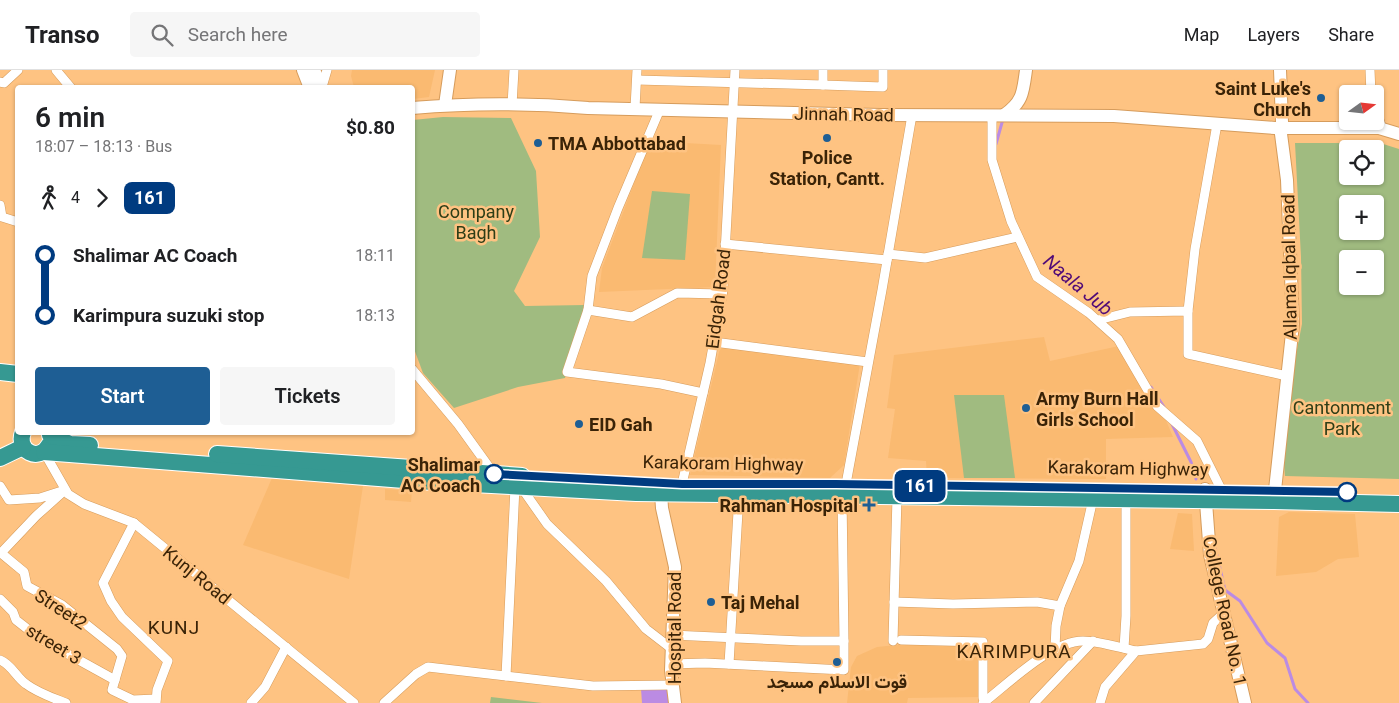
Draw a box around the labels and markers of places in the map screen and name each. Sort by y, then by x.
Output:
place label: Saint Luke's Church [1215,78,1311,120]
marker: Saint Luke's Church [1315,92,1327,104]
marker: Police Station, Cantt. [821,132,833,144]
place label: TMA Abbottabad [548,133,686,154]
marker: TMA Abbottabad [532,137,544,149]
place label: Police Station, Cantt. [769,147,885,189]
place label: Army Burn Hall Girls School [1036,388,1158,430]
marker: Army Burn Hall Girls School [1020,402,1032,414]
place label: EID Gah [589,414,653,435]
marker: EID Gah [573,418,585,430]
place label: Shalimar AC Coach [401,454,480,496]
marker: Shalimar AC Coach [484,464,504,484]
unlabelled marker [1337,482,1357,502]
place label: Rahman Hospital [719,495,858,516]
marker: Rahman Hospital [862,498,876,512]
place label: Taj Mehal [721,592,800,613]
marker: Taj Mehal [705,596,717,608]
marker: قوت الاسلام مسجد [831,656,843,668]
place label: قوت الاسلام مسجد [767,671,907,694]

